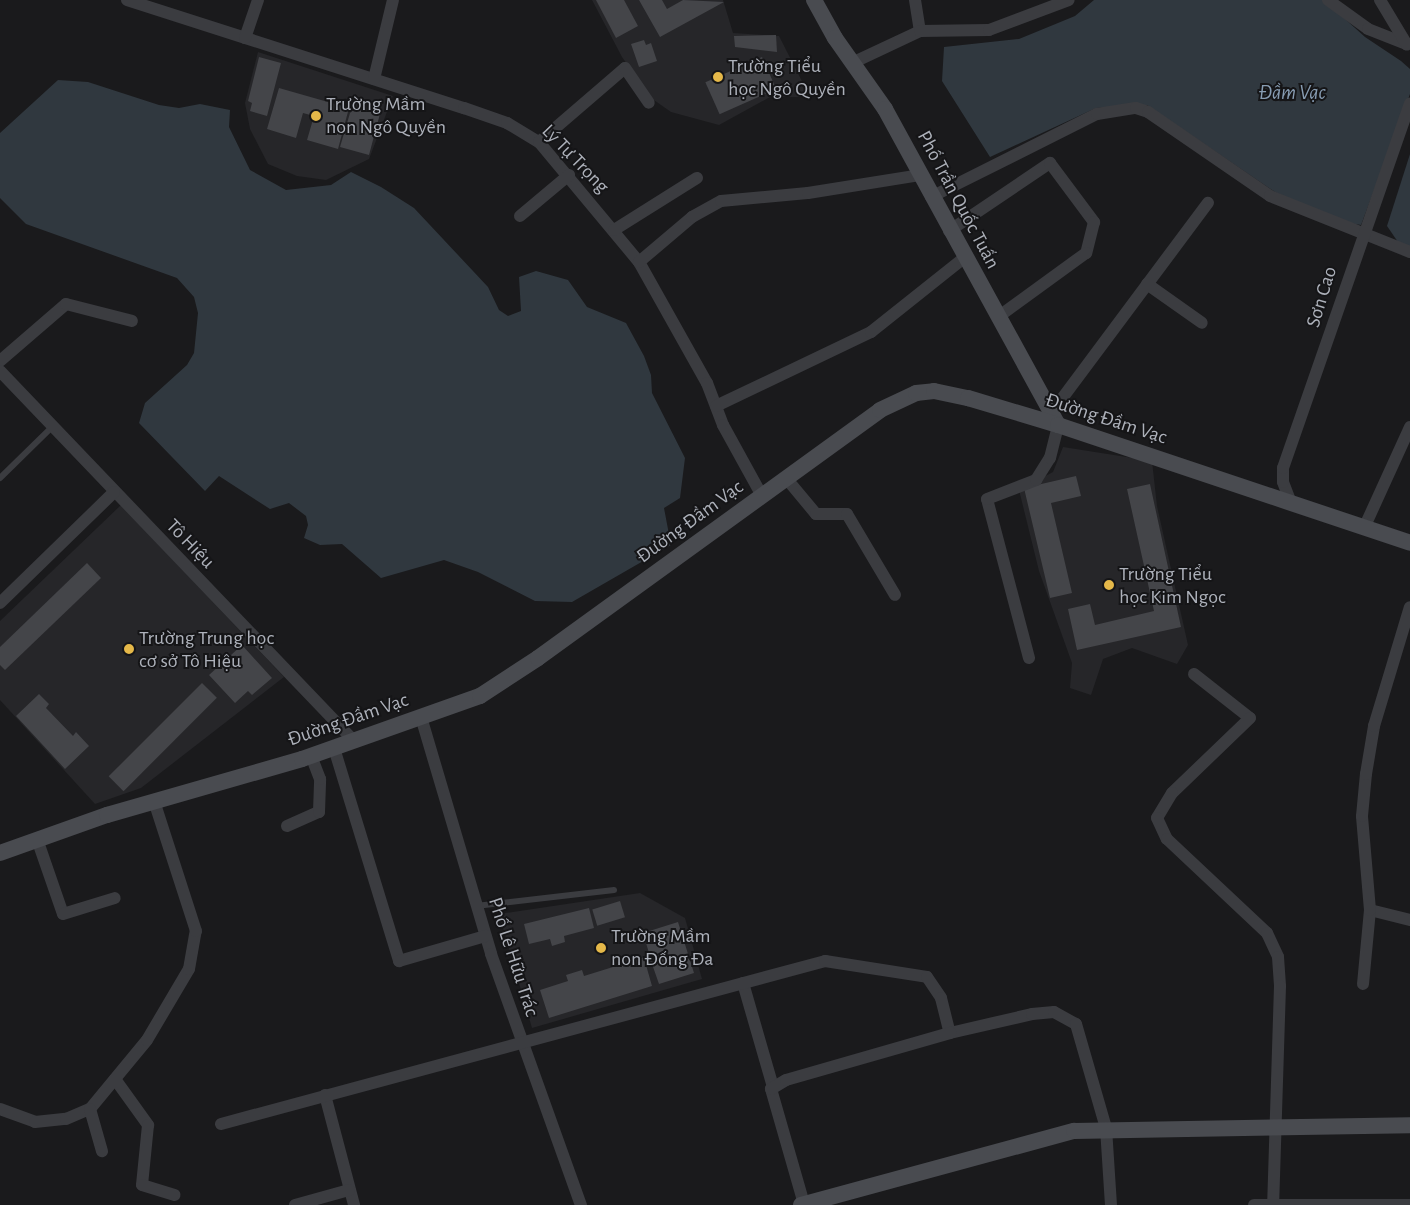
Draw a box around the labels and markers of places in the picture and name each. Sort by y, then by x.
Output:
place label: Trường Tiểu học Ngô Quyền [728,54,846,101]
marker: Trường Tiểu học Ngô Quyền [712,71,724,83]
place label: Trường Mầm non Ngô Quyền [326,92,446,139]
marker: Trường Mầm non Ngô Quyền [310,110,322,122]
place label: Trường Tiểu học Kim Ngọc [1119,562,1226,609]
marker: Trường Tiểu học Kim Ngọc [1103,579,1115,591]
place label: Trường Trung học cơ sở Tô Hiệu [139,626,274,673]
marker: Trường Trung học cơ sở Tô Hiệu [123,643,135,655]
place label: Trường Mầm non Đống Đa [611,924,713,971]
marker: Trường Mầm non Đống Đa [595,942,607,954]

